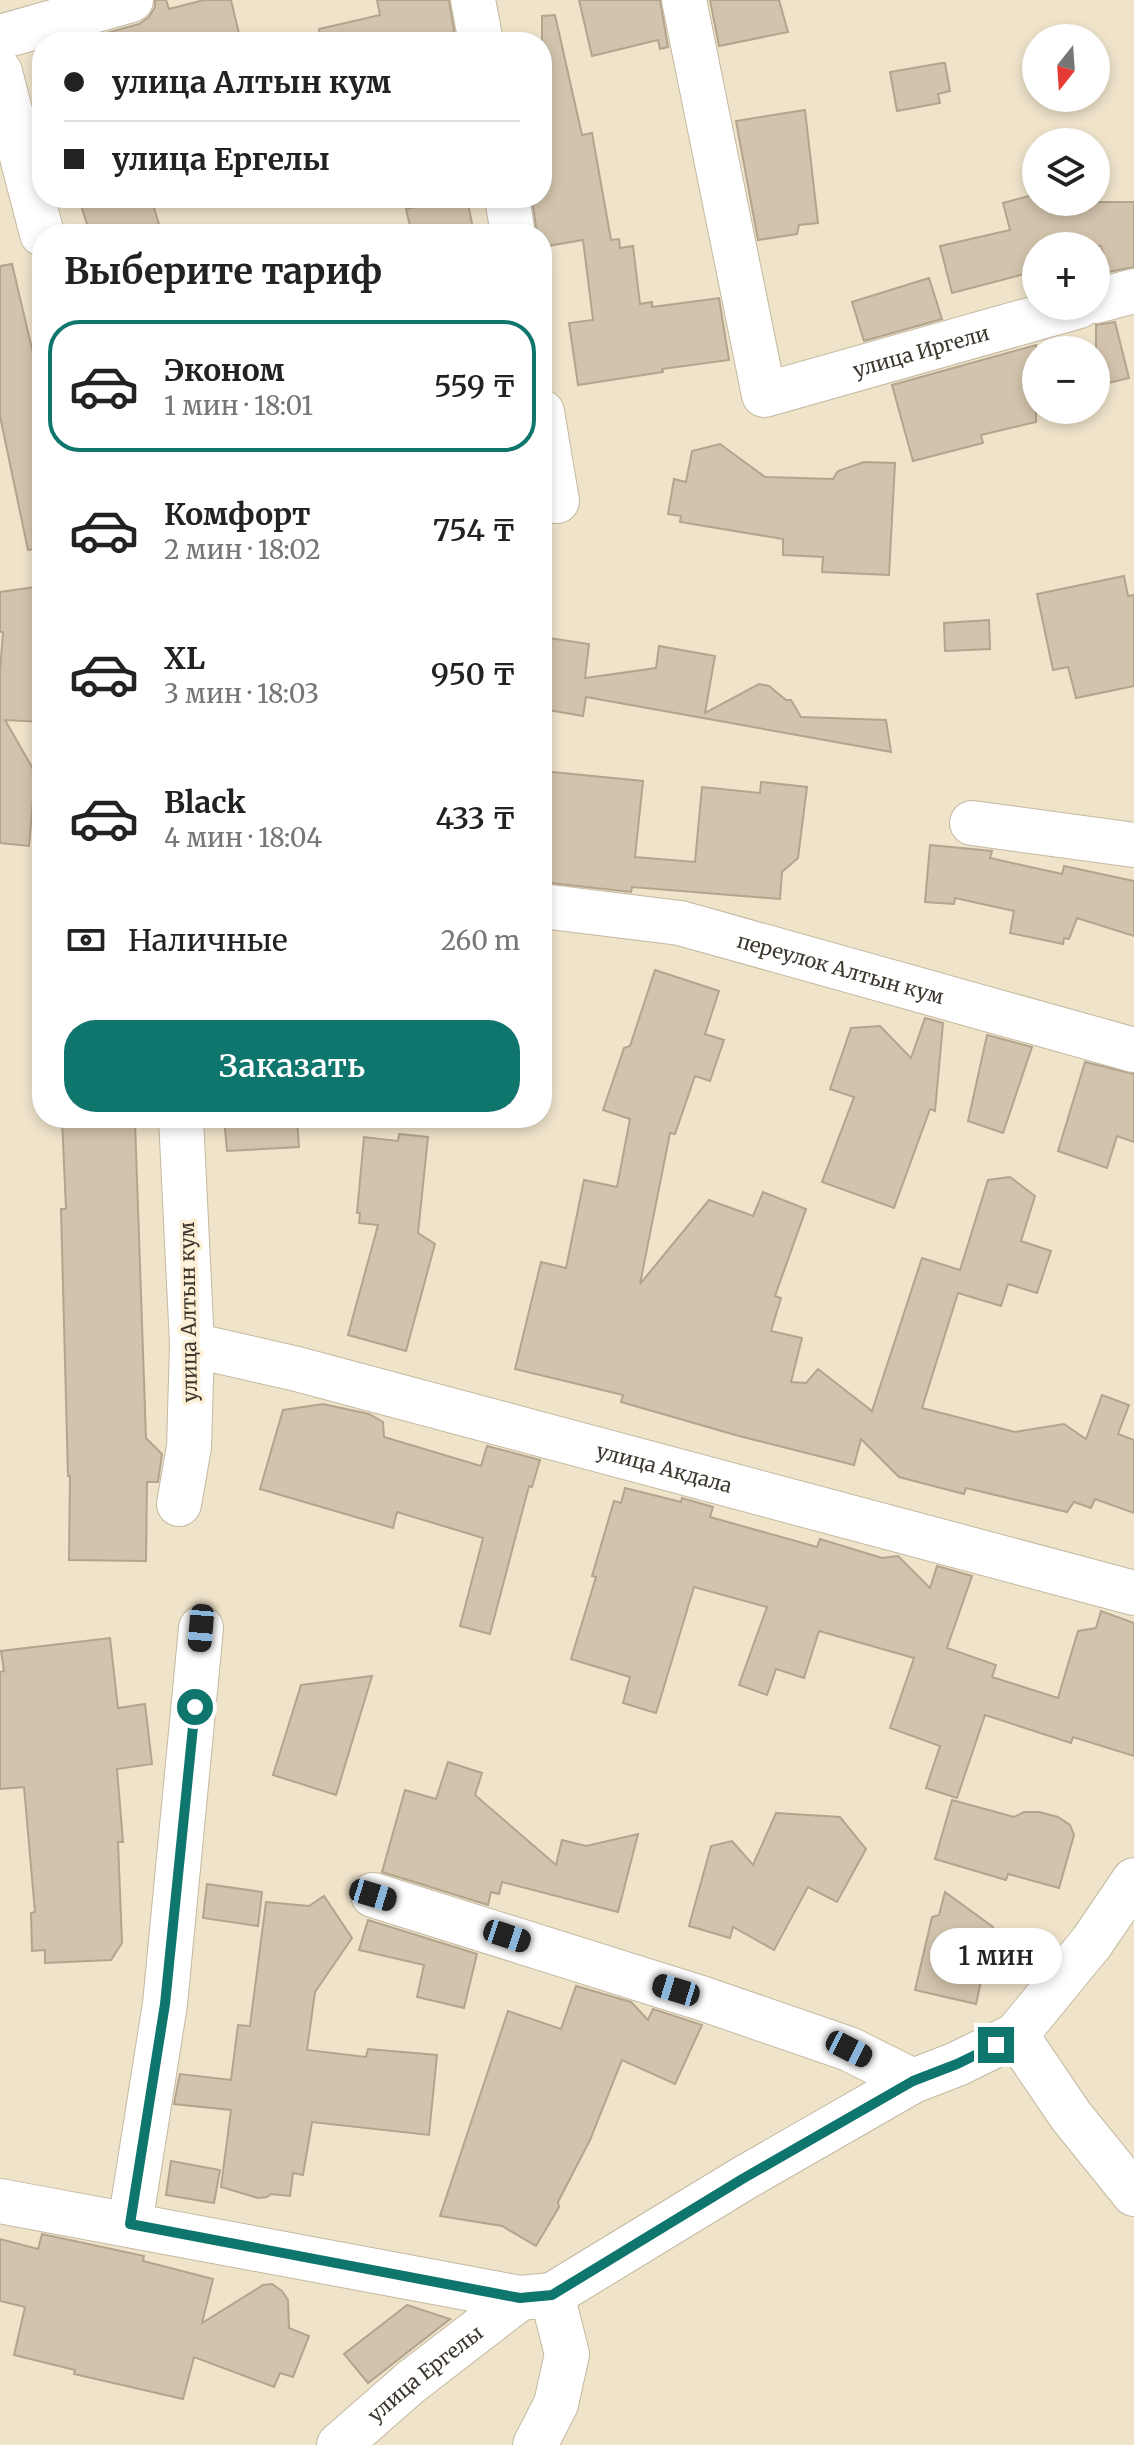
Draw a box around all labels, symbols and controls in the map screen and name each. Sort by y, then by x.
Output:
north arrow [1022,24,1110,112]
map controls [1022,24,1110,424]
text: улица Алтын кум [112,63,391,101]
button: layers [1022,128,1110,216]
text: улица Ергелы [112,140,330,178]
button: + [1022,232,1110,320]
text: Выберите тариф [64,249,382,294]
street label: улица Иргели [850,320,992,382]
button: − [1022,336,1110,424]
icon: car [68,350,140,422]
text: Эконом [164,351,285,389]
text: 559 ₸ [434,367,516,405]
text: 1 мин · 18:01 [164,389,313,422]
icon: car [68,494,140,566]
text: Комфорт [164,495,311,533]
text: 754 ₸ [433,511,516,549]
text: 2 мин · 18:02 [164,533,321,566]
icon: car [68,638,140,710]
text: XL [164,639,205,677]
text: 950 ₸ [431,655,516,693]
text: 3 мин · 18:03 [164,677,319,710]
icon: car [68,782,140,854]
text: Black [164,783,246,821]
text: 433 ₸ [436,799,516,837]
text: 4 мин · 18:04 [164,821,322,854]
icon: cash [64,918,108,962]
text: Наличные [128,921,288,959]
text: 260 m [441,924,520,957]
street label: переулок Алтын кум [735,927,947,1009]
button: Заказать [64,1020,520,1112]
street label: улица Алтын кум [174,1222,202,1402]
street label: улица Акдала [594,1437,735,1497]
car [187,1603,215,1653]
route start [177,1689,213,1725]
car [347,1877,399,1913]
car [480,1917,534,1955]
callout: 1 мин [930,1929,1062,1985]
text: 1 мин [958,1939,1034,1972]
car [650,1972,702,2008]
car [822,2027,876,2071]
route end [978,2027,1014,2063]
street label: улица Ергелы [362,2319,487,2427]

